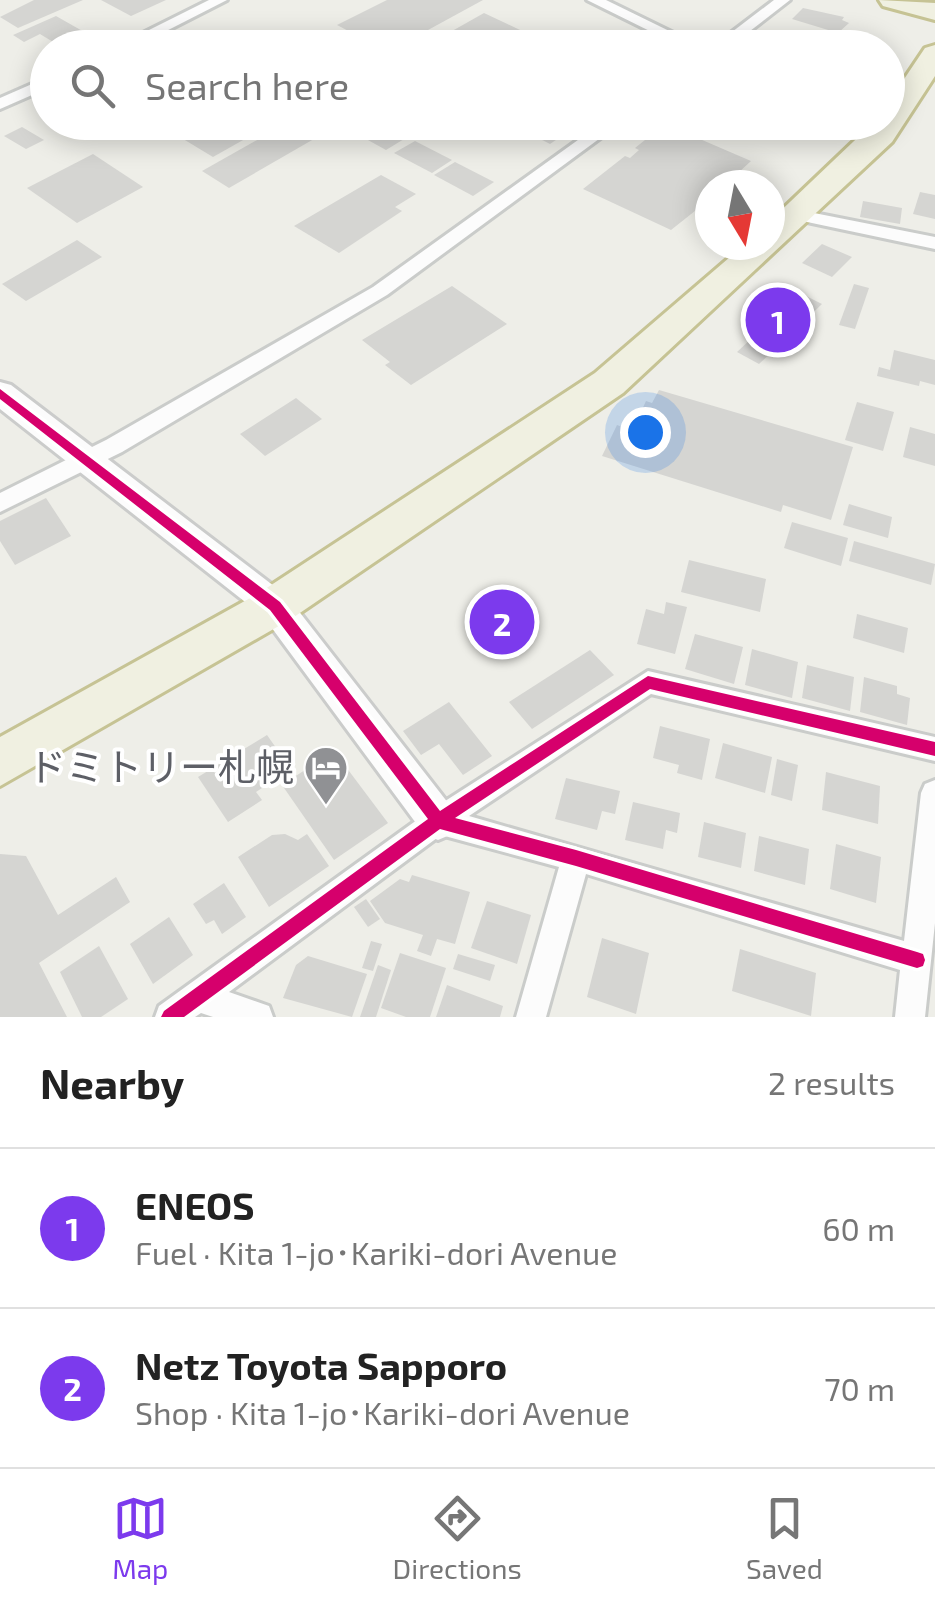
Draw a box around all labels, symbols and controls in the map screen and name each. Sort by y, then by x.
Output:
search box [30,30,905,140]
icon: search [65,58,120,113]
text: Search here [145,62,349,108]
north arrow [695,170,785,260]
pin: 1 [746,282,810,358]
your location [620,407,671,458]
pin: 2 [470,584,534,660]
place label: ドミトリー札幌 [28,743,294,789]
hotel icon: ドミトリー札幌 [303,745,349,806]
text: Nearby [40,1057,184,1107]
text: 2 results [768,1063,895,1101]
text: ENEOS [135,1182,255,1228]
text: 1 [66,1209,79,1247]
text: 60 m [822,1209,895,1247]
text: Fuel · Kita 1-jo･Kariki-dori Avenue [135,1233,617,1271]
text: Netz Toyota Sapporo [135,1342,507,1388]
text: 2 [63,1369,82,1407]
text: 70 m [824,1369,895,1407]
text: Shop · Kita 1-jo･Kariki-dori Avenue [135,1393,630,1431]
tab: Map [112,1491,168,1585]
tab: Directions [393,1491,522,1585]
tab: Saved [746,1491,823,1585]

